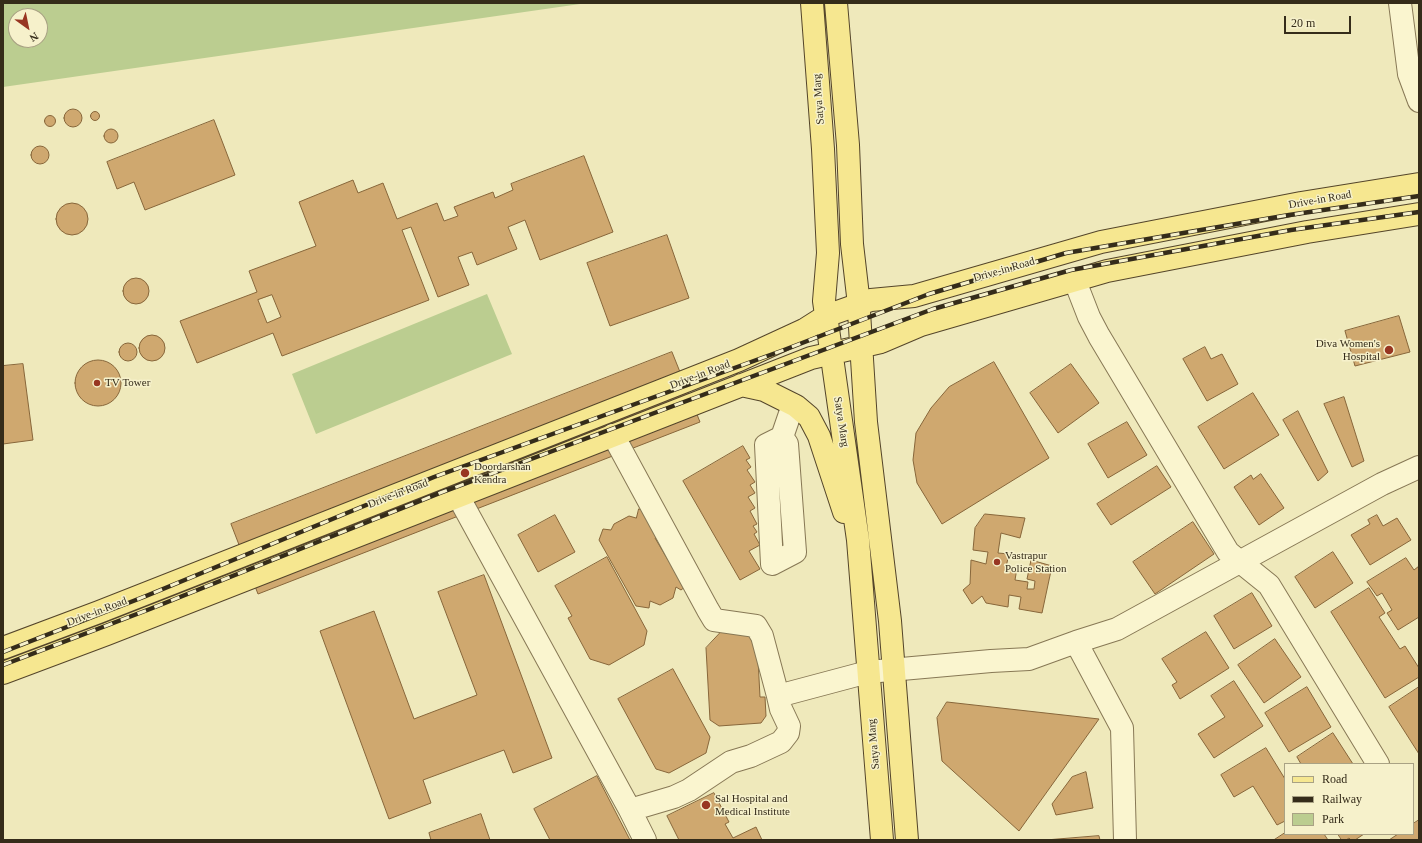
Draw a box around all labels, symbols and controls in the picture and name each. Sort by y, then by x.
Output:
north arrow [8,8,48,48]
scale bar [1286,8,1353,34]
text: 20 m [1291,16,1315,30]
text: N [27,30,41,44]
street label: Satya Marg [811,73,827,125]
street label: Drive-in Road [1288,188,1352,212]
street label: Drive-in Road [972,255,1036,285]
place label: Diva Women's Hospital [1316,337,1380,363]
marker: Diva Women's Hospital [1383,344,1395,356]
street label: Drive-in Road [668,358,732,392]
place label: TV Tower [105,376,150,390]
marker: TV Tower [92,378,102,388]
street label: Satya Marg [831,396,851,448]
place label: Doordarshan Kendra [474,460,531,486]
marker: Doordarshan Kendra [459,467,471,479]
street label: Drive-in Road [366,477,430,511]
place label: Vastrapur Police Station [1005,549,1066,575]
marker: Vastrapur Police Station [992,557,1002,567]
street label: Drive-in Road [65,595,129,629]
street label: Satya Marg [865,718,883,770]
legend [1284,763,1414,835]
text: Road [1322,772,1347,786]
place label: Sal Hospital and Medical Institute [715,792,790,818]
text: Railway [1322,792,1362,806]
marker: Sal Hospital and Medical Institute [700,799,712,811]
text: Park [1322,812,1344,826]

